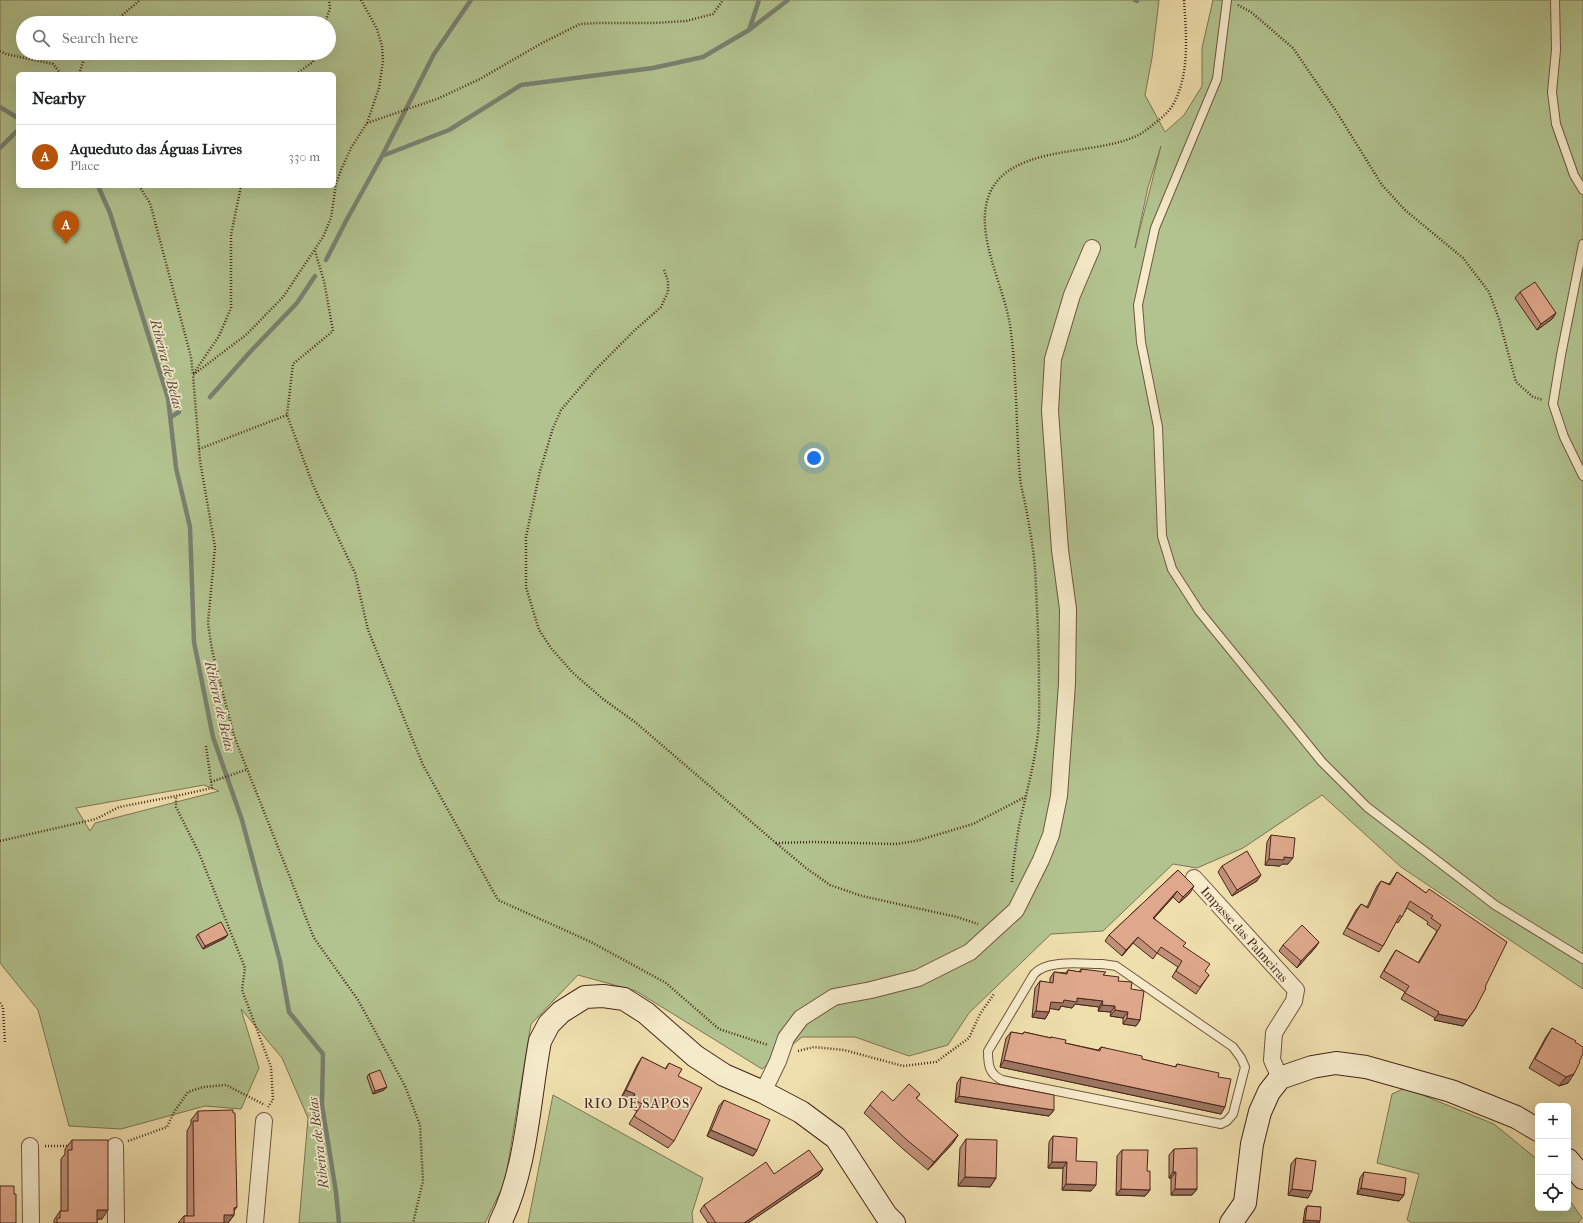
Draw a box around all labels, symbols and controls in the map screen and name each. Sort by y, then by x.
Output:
search box [16,16,336,60]
icon: search [30,27,52,49]
text: Search here [62,29,138,47]
text: Nearby [32,88,86,108]
text: Aqueduto das Águas Livres [70,140,242,158]
text: A [41,149,49,164]
text: 330 m [289,149,320,164]
text: Place [70,158,100,173]
pin: A [53,211,79,244]
water label: Ribeira de Belas [146,316,187,412]
your location [804,448,824,468]
water label: Ribeira de Belas [201,658,238,754]
street label: Impasse das Palmeiras [1198,884,1292,985]
water label: Ribeira de Belas [304,1095,333,1191]
district label: RIO DE SAPOS [584,1095,690,1112]
map controls [1535,1103,1571,1211]
button: + [1535,1103,1571,1139]
button: − [1535,1139,1571,1175]
button: locate [1535,1175,1571,1211]

